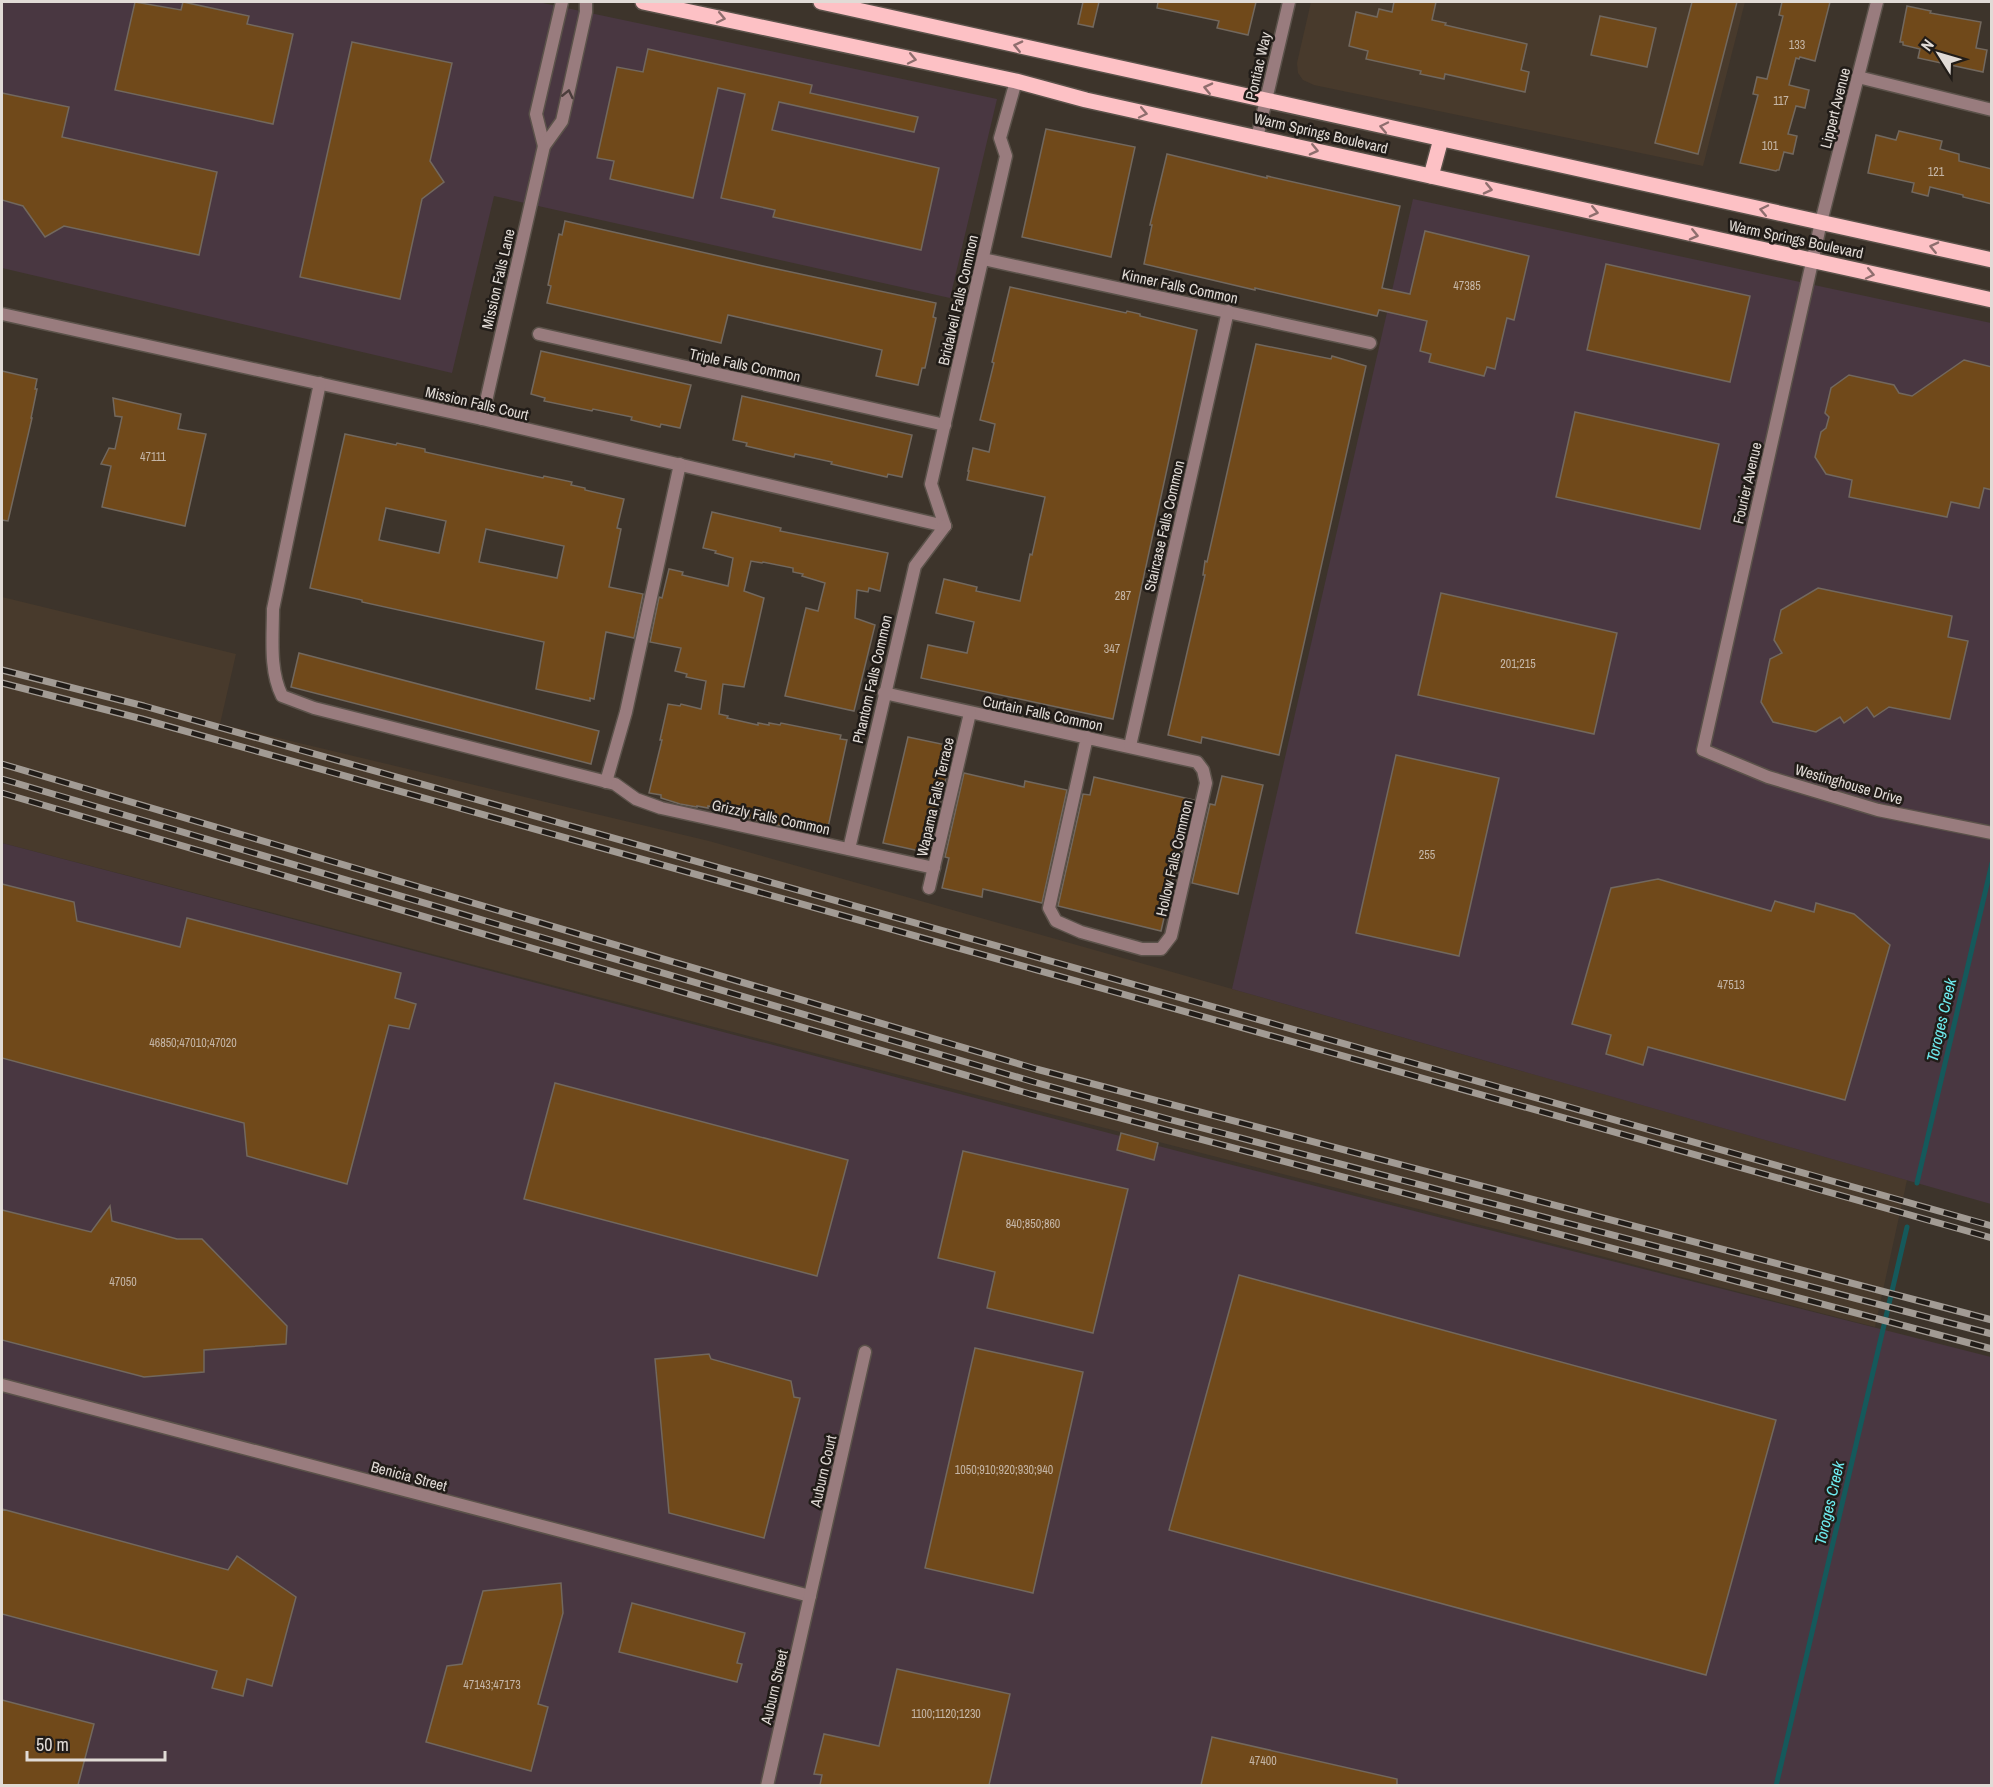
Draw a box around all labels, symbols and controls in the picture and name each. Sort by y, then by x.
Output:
one-way arrow [716,11,726,24]
north arrow [1909,24,1969,84]
street label: Pontiac Way [1240,29,1276,102]
text: N [1915,35,1939,55]
house number: 133 [1789,37,1805,53]
one-way arrow [1013,40,1023,53]
one-way arrow [906,51,916,64]
street label: Lippert Avenue [1815,65,1855,151]
one-way arrow [1204,82,1214,95]
one-way arrow [561,90,574,100]
house number: 117 [1773,93,1789,109]
one-way arrow [1138,105,1148,118]
street label: Warm Springs Boulevard [1252,107,1390,159]
one-way arrow [1379,121,1389,134]
house number: 101 [1762,138,1779,154]
one-way arrow [1309,143,1319,156]
house number: 121 [1928,164,1945,180]
one-way arrow [1482,182,1492,195]
one-way arrow [1759,204,1769,217]
one-way arrow [1588,205,1598,218]
street label: Warm Springs Boulevard [1727,214,1865,264]
street label: Mission Falls Lane [476,226,520,331]
one-way arrow [1689,228,1699,241]
street label: Bridalveil Falls Common [933,233,983,367]
one-way arrow [1930,242,1940,255]
street label: Kinner Falls Common [1120,263,1240,309]
one-way arrow [1864,266,1874,279]
house number: 47385 [1453,278,1481,294]
street label: Triple Falls Common [688,343,802,387]
street label: Mission Falls Court [423,381,531,425]
street label: Fourier Avenue [1727,440,1767,526]
house number: 47111 [140,449,166,465]
street label: Staircase Falls Common [1139,458,1189,594]
house number: 287 [1115,588,1132,604]
street label: Phantom Falls Common [847,613,897,745]
house number: 347 [1104,641,1121,657]
house number: 201;215 [1500,656,1536,672]
street label: Curtain Falls Common [981,690,1105,736]
street label: Wapama Falls Terrace [911,735,959,859]
street label: Westinghouse Drive [1793,759,1906,809]
street label: Grizzly Falls Common [710,794,832,840]
street label: Hollow Falls Common [1150,798,1198,918]
house number: 255 [1419,847,1436,863]
water label: Toroges Creek [1921,976,1961,1064]
house number: 47513 [1717,977,1745,993]
house number: 46850;47010;47020 [149,1035,237,1051]
house number: 840;850;860 [1006,1216,1060,1232]
house number: 47050 [109,1274,137,1290]
street label: Auburn Court [804,1432,842,1510]
street label: Benicia Street [369,1456,450,1496]
water label: Toroges Creek [1809,1459,1849,1547]
house number: 1050;910;920;930;940 [955,1462,1053,1478]
street label: Auburn Street [755,1647,793,1727]
house number: 47143;47173 [463,1677,521,1693]
house number: 1100;1120;1230 [911,1706,981,1722]
scale bar [27,1724,165,1762]
text: 50 m [36,1732,69,1757]
house number: 47400 [1249,1753,1277,1769]

